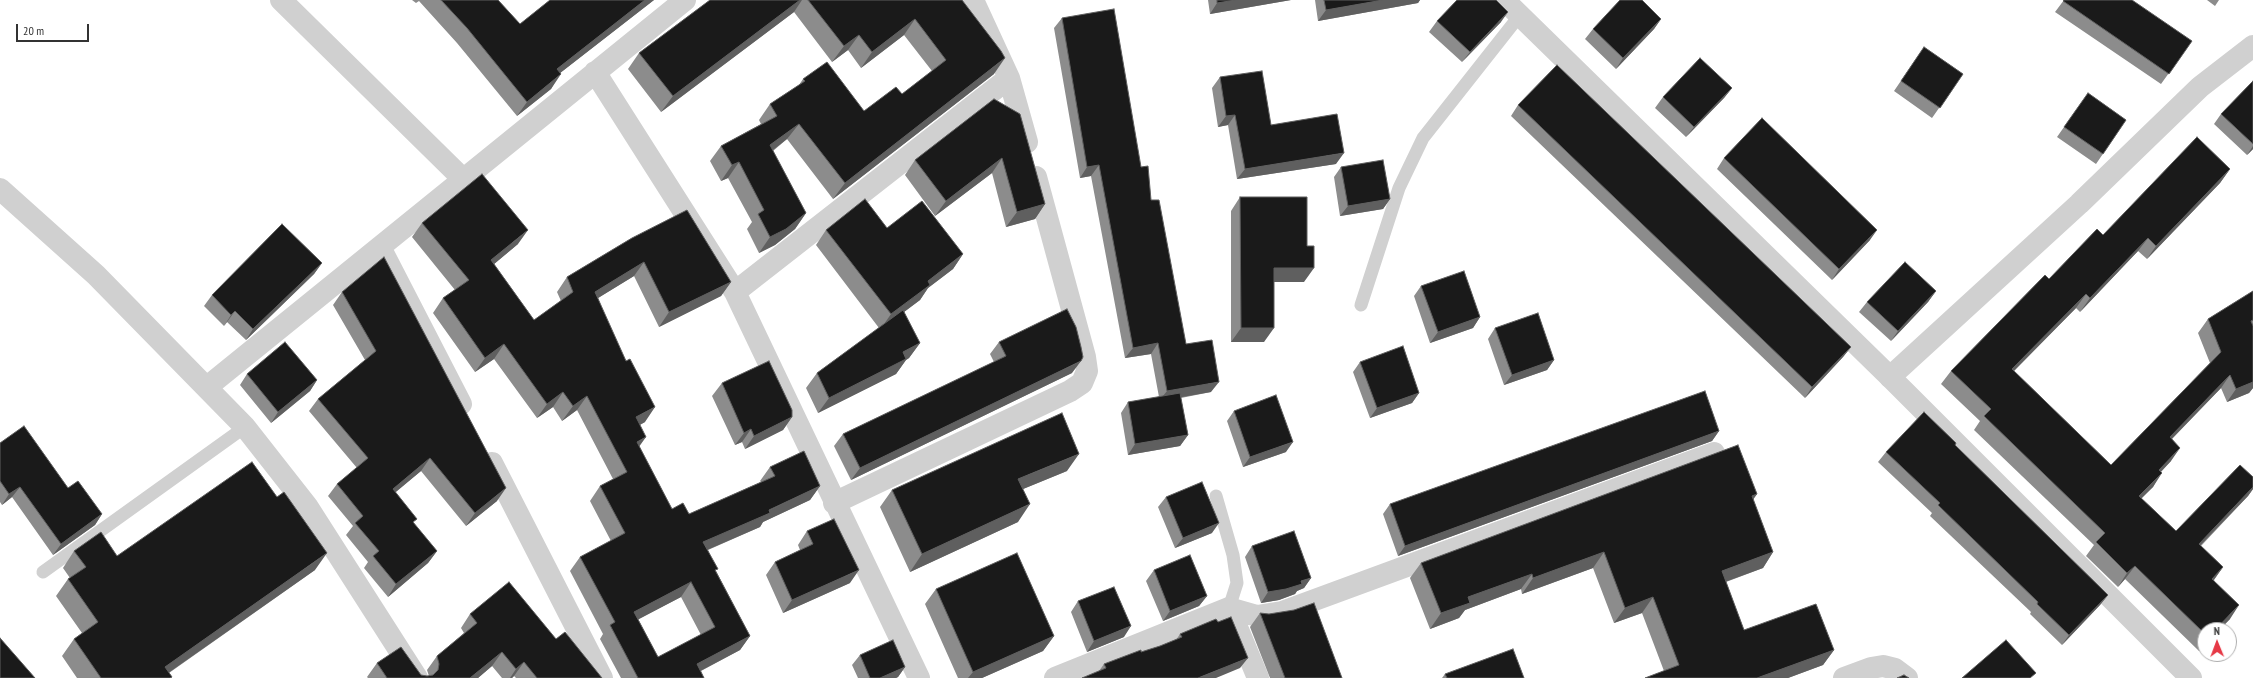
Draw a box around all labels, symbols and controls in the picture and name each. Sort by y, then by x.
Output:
scale bar [18,16,91,42]
text: 20 m [23,23,44,38]
north arrow [2197,622,2237,662]
text: N [2214,624,2220,638]

